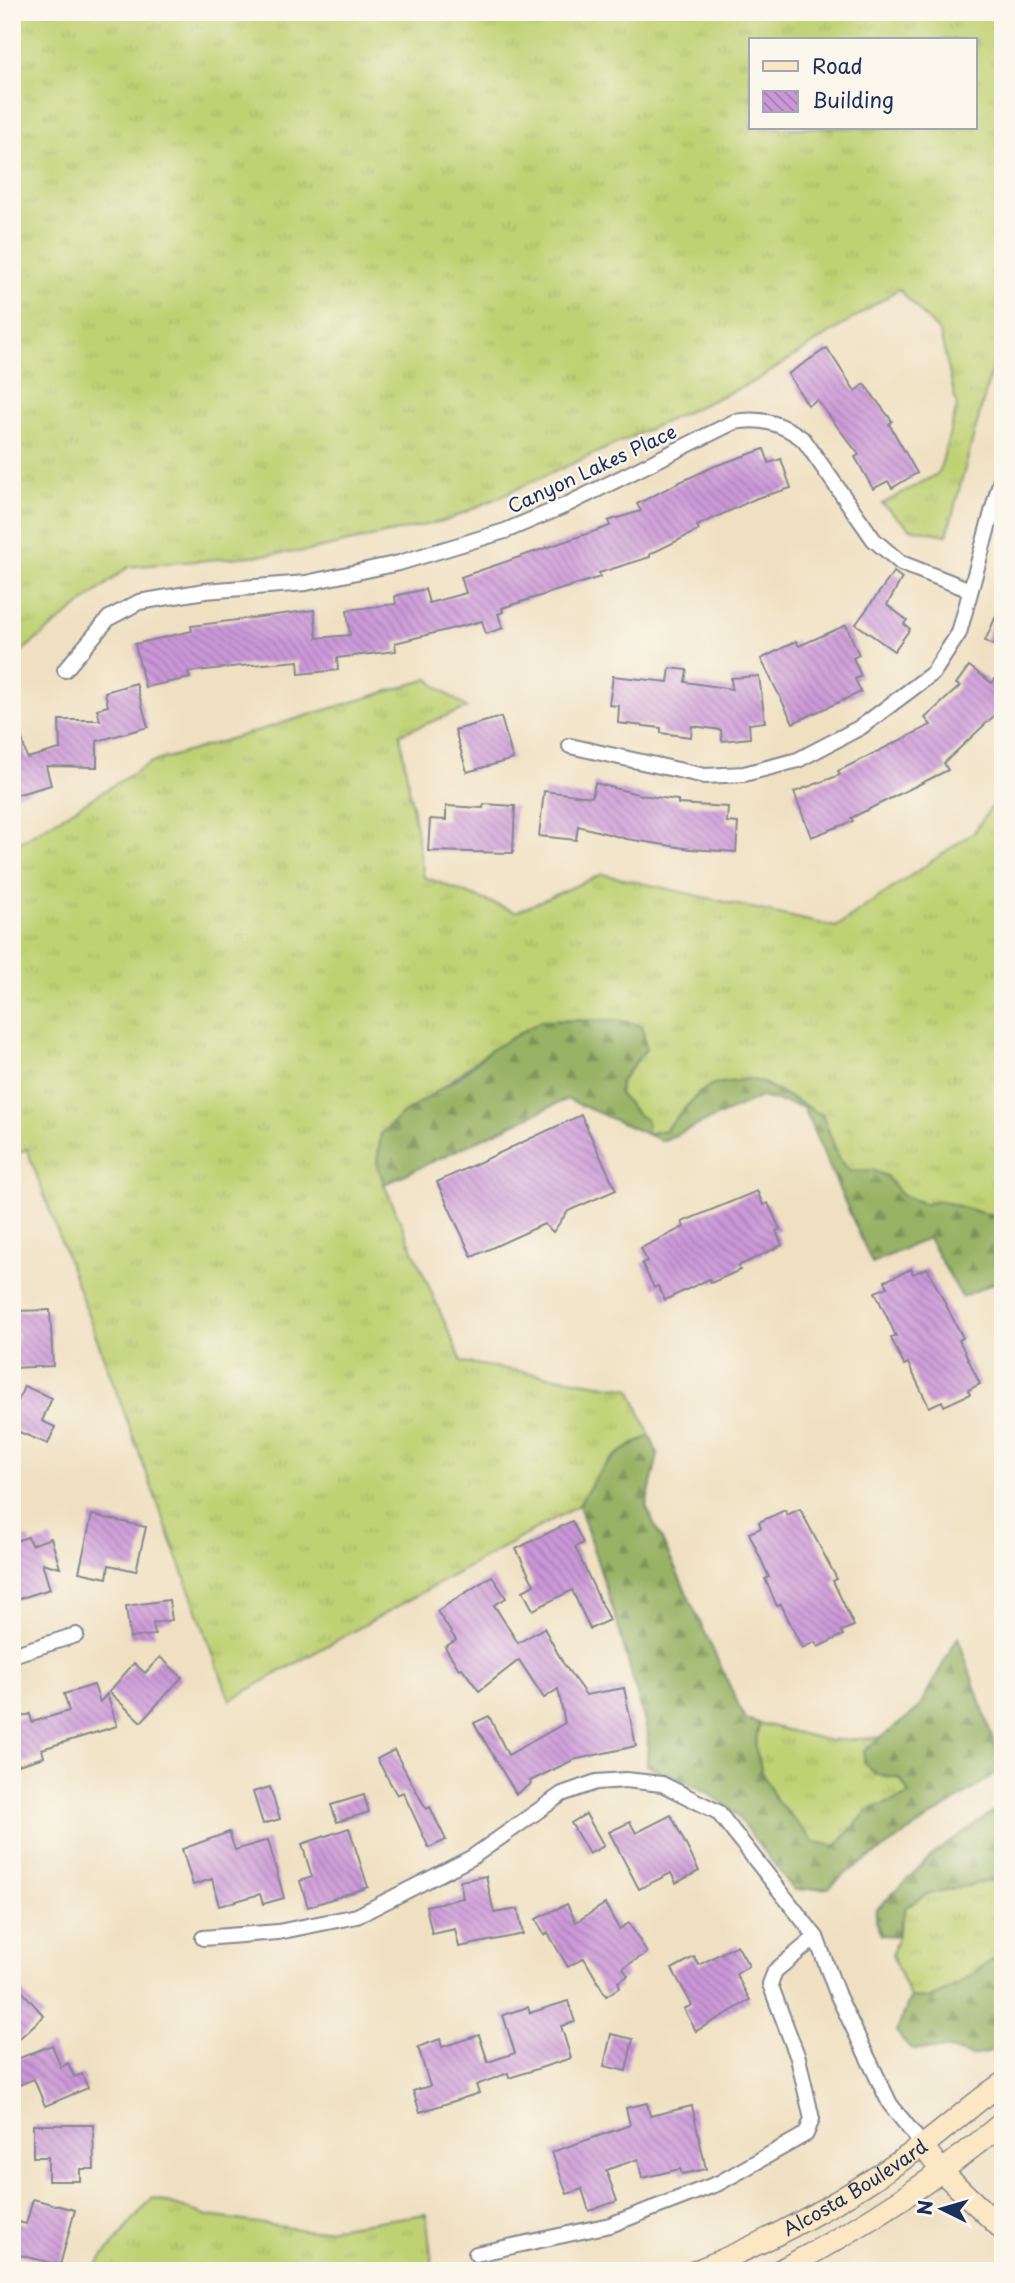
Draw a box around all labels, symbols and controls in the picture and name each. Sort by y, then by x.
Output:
legend [749,38,976,130]
text: Road [812,49,863,81]
text: Building [812,83,894,115]
street label: Canyon Lakes Place [503,417,681,520]
street label: Alcosta Boulevard [778,2131,933,2242]
north arrow [906,2174,976,2244]
text: N [909,2199,939,2216]

